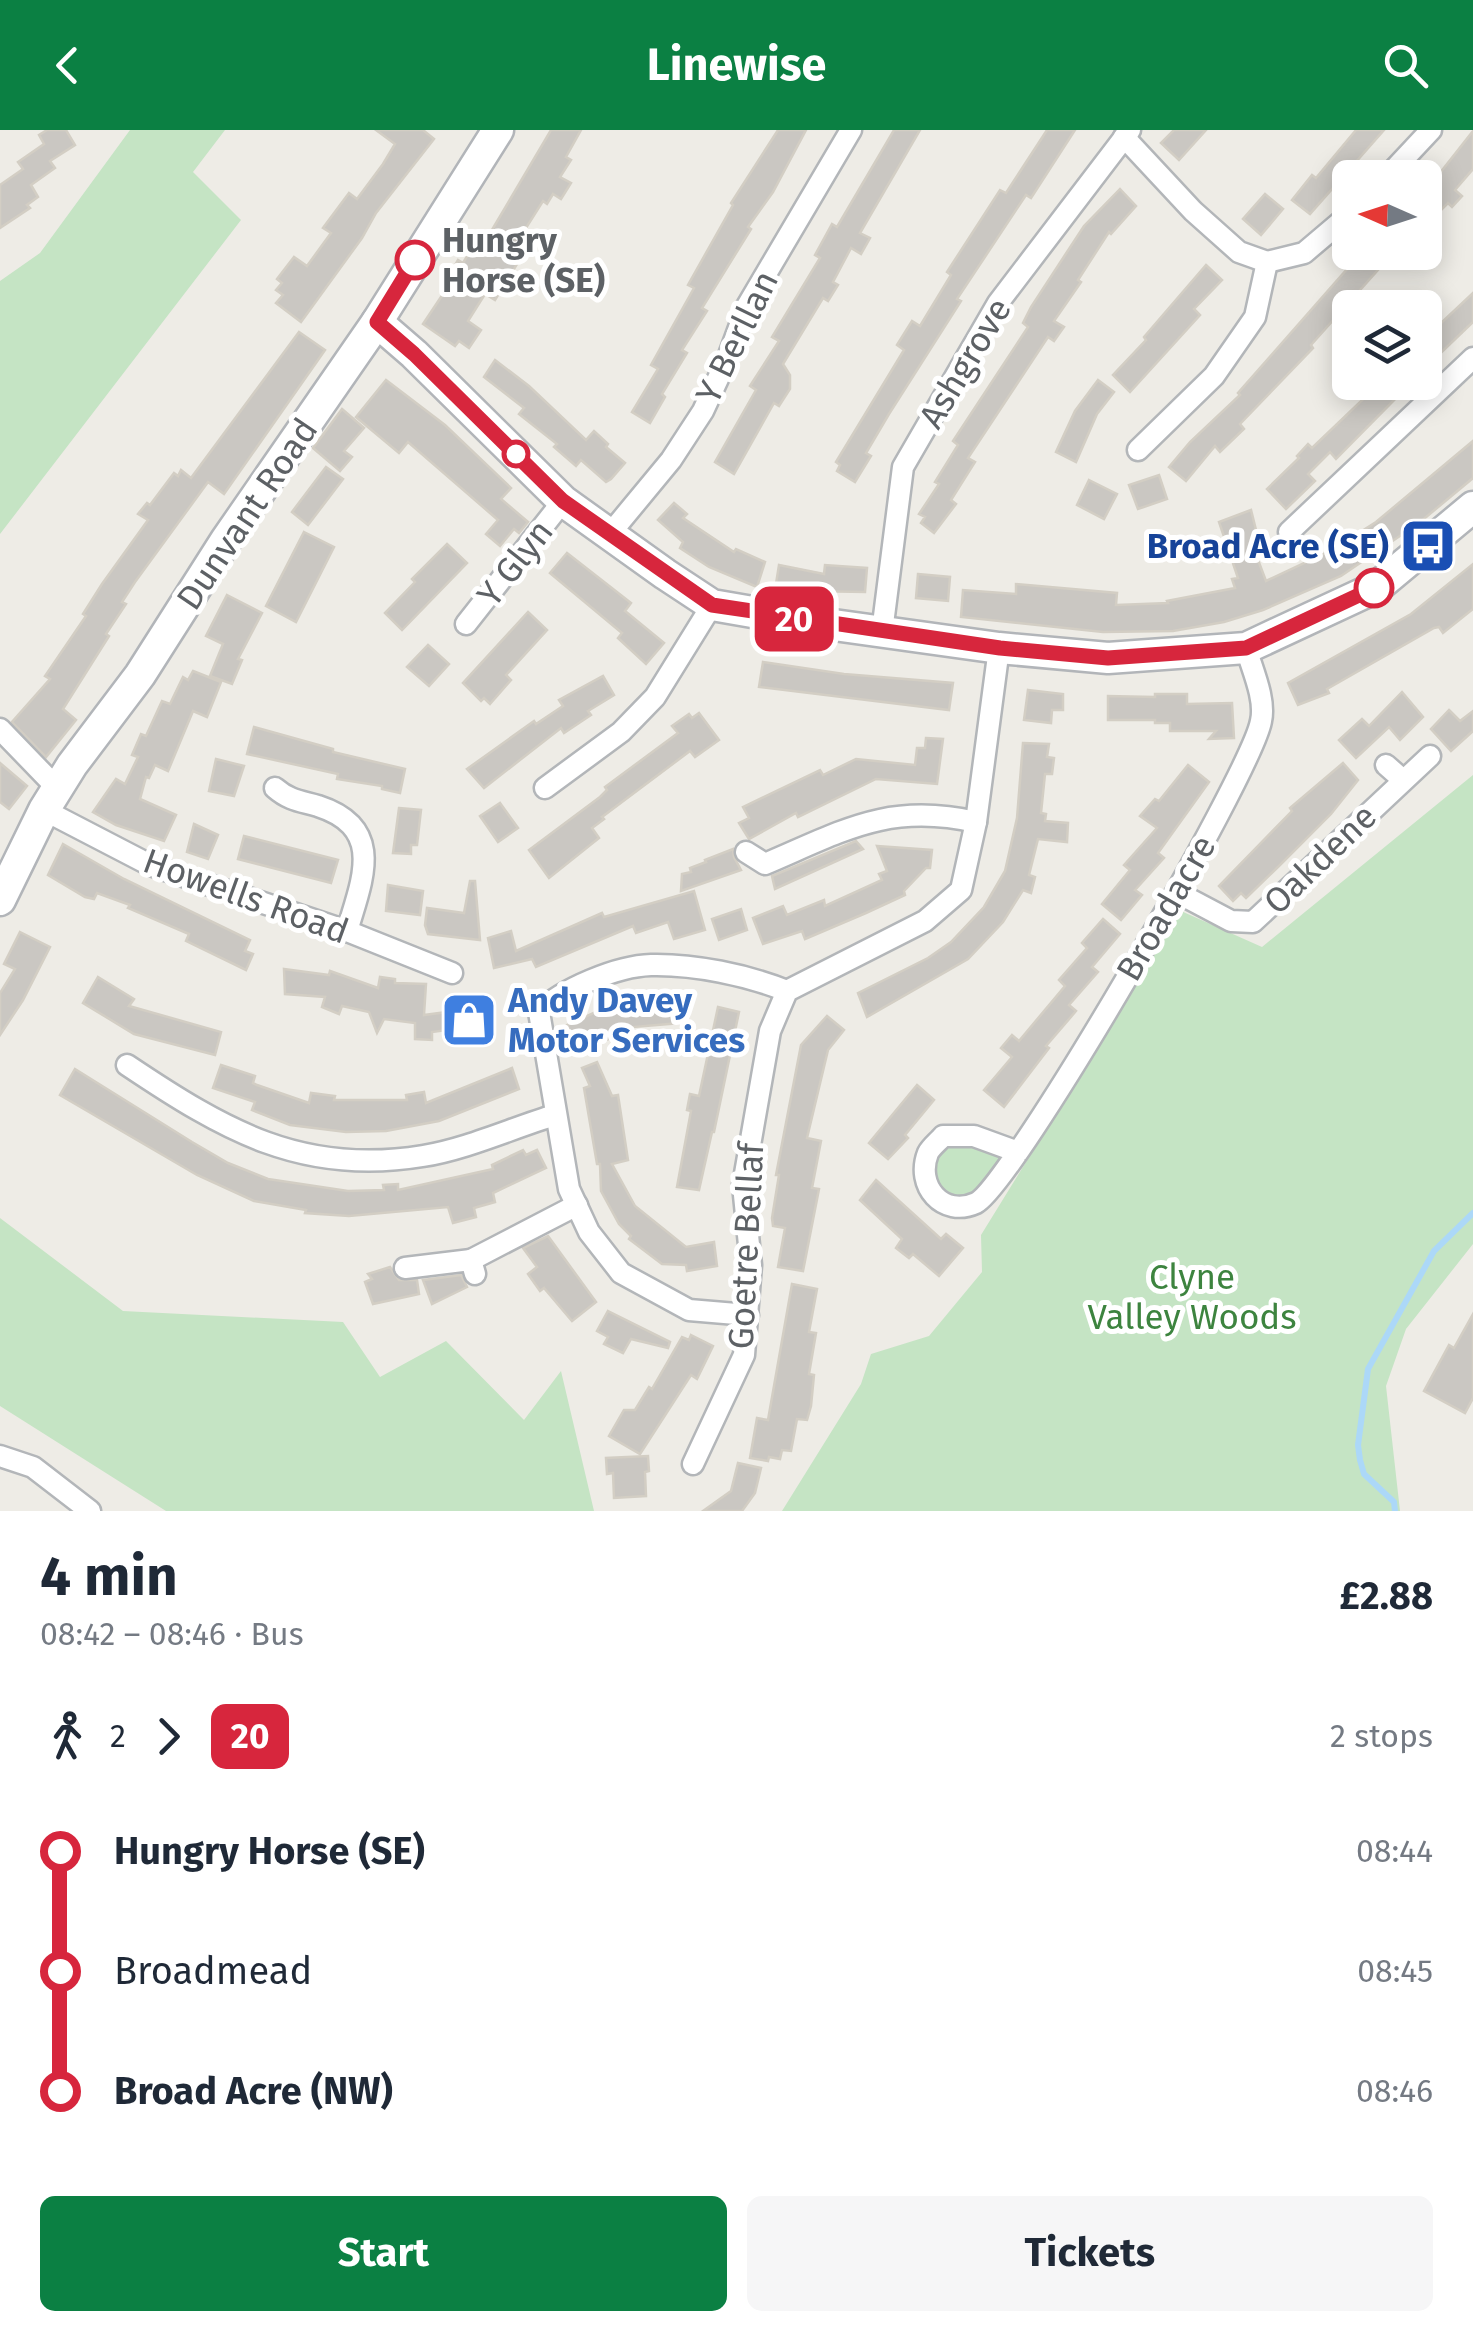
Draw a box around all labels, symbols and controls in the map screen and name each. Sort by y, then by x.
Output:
icon: back [40,38,95,93]
text: Linewise [647,38,826,92]
icon: search [1378,38,1433,93]
north arrow [1332,160,1442,270]
map controls [1332,160,1442,400]
place label: Hungry Horse (SE) [442,219,605,301]
marker: Hungry Horse (SE) [396,241,434,279]
street label: Y Berllan [687,264,787,410]
street label: Ashgrove [910,290,1020,436]
button: layers [1332,290,1442,400]
street label: Dunvant Road [168,410,326,618]
unlabelled marker [503,441,529,467]
street label: Y Glyn [468,511,562,615]
bus stop icon: Broad Acre (SE) [1398,516,1458,576]
place label: Broad Acre (SE) [1147,525,1389,567]
unlabelled marker [1355,569,1393,607]
line badge: 20 [749,586,839,652]
text: 20 [775,598,813,640]
street label: Oakdene [1255,795,1385,923]
street label: Broadacre [1108,828,1224,988]
street label: Howells Road [138,839,354,953]
place label: Andy Davey Motor Services [507,979,745,1061]
shop icon: Andy Davey Motor Services [439,990,499,1050]
street label: Goetre Bellaf [720,1140,772,1350]
park label: Clyne Valley Woods [1087,1256,1297,1338]
text: 4 min [40,1544,178,1610]
text: £2.88 [1340,1573,1433,1619]
text: 08:42 – 08:46 · Bus [40,1615,304,1653]
icon: walk [40,1709,95,1764]
icon: forward [141,1709,196,1764]
text: 20 [231,1715,269,1757]
text: 2 [110,1717,126,1755]
text: 2 stops [1330,1717,1433,1755]
text: Hungry Horse (SE) [114,1828,425,1874]
text: 08:44 [1356,1832,1433,1870]
text: Broadmead [114,1948,312,1994]
text: 08:45 [1357,1952,1433,1990]
text: Broad Acre (NW) [114,2068,393,2114]
text: 08:46 [1356,2072,1433,2110]
button: Start [40,2196,727,2311]
button: Tickets [747,2196,1433,2311]

